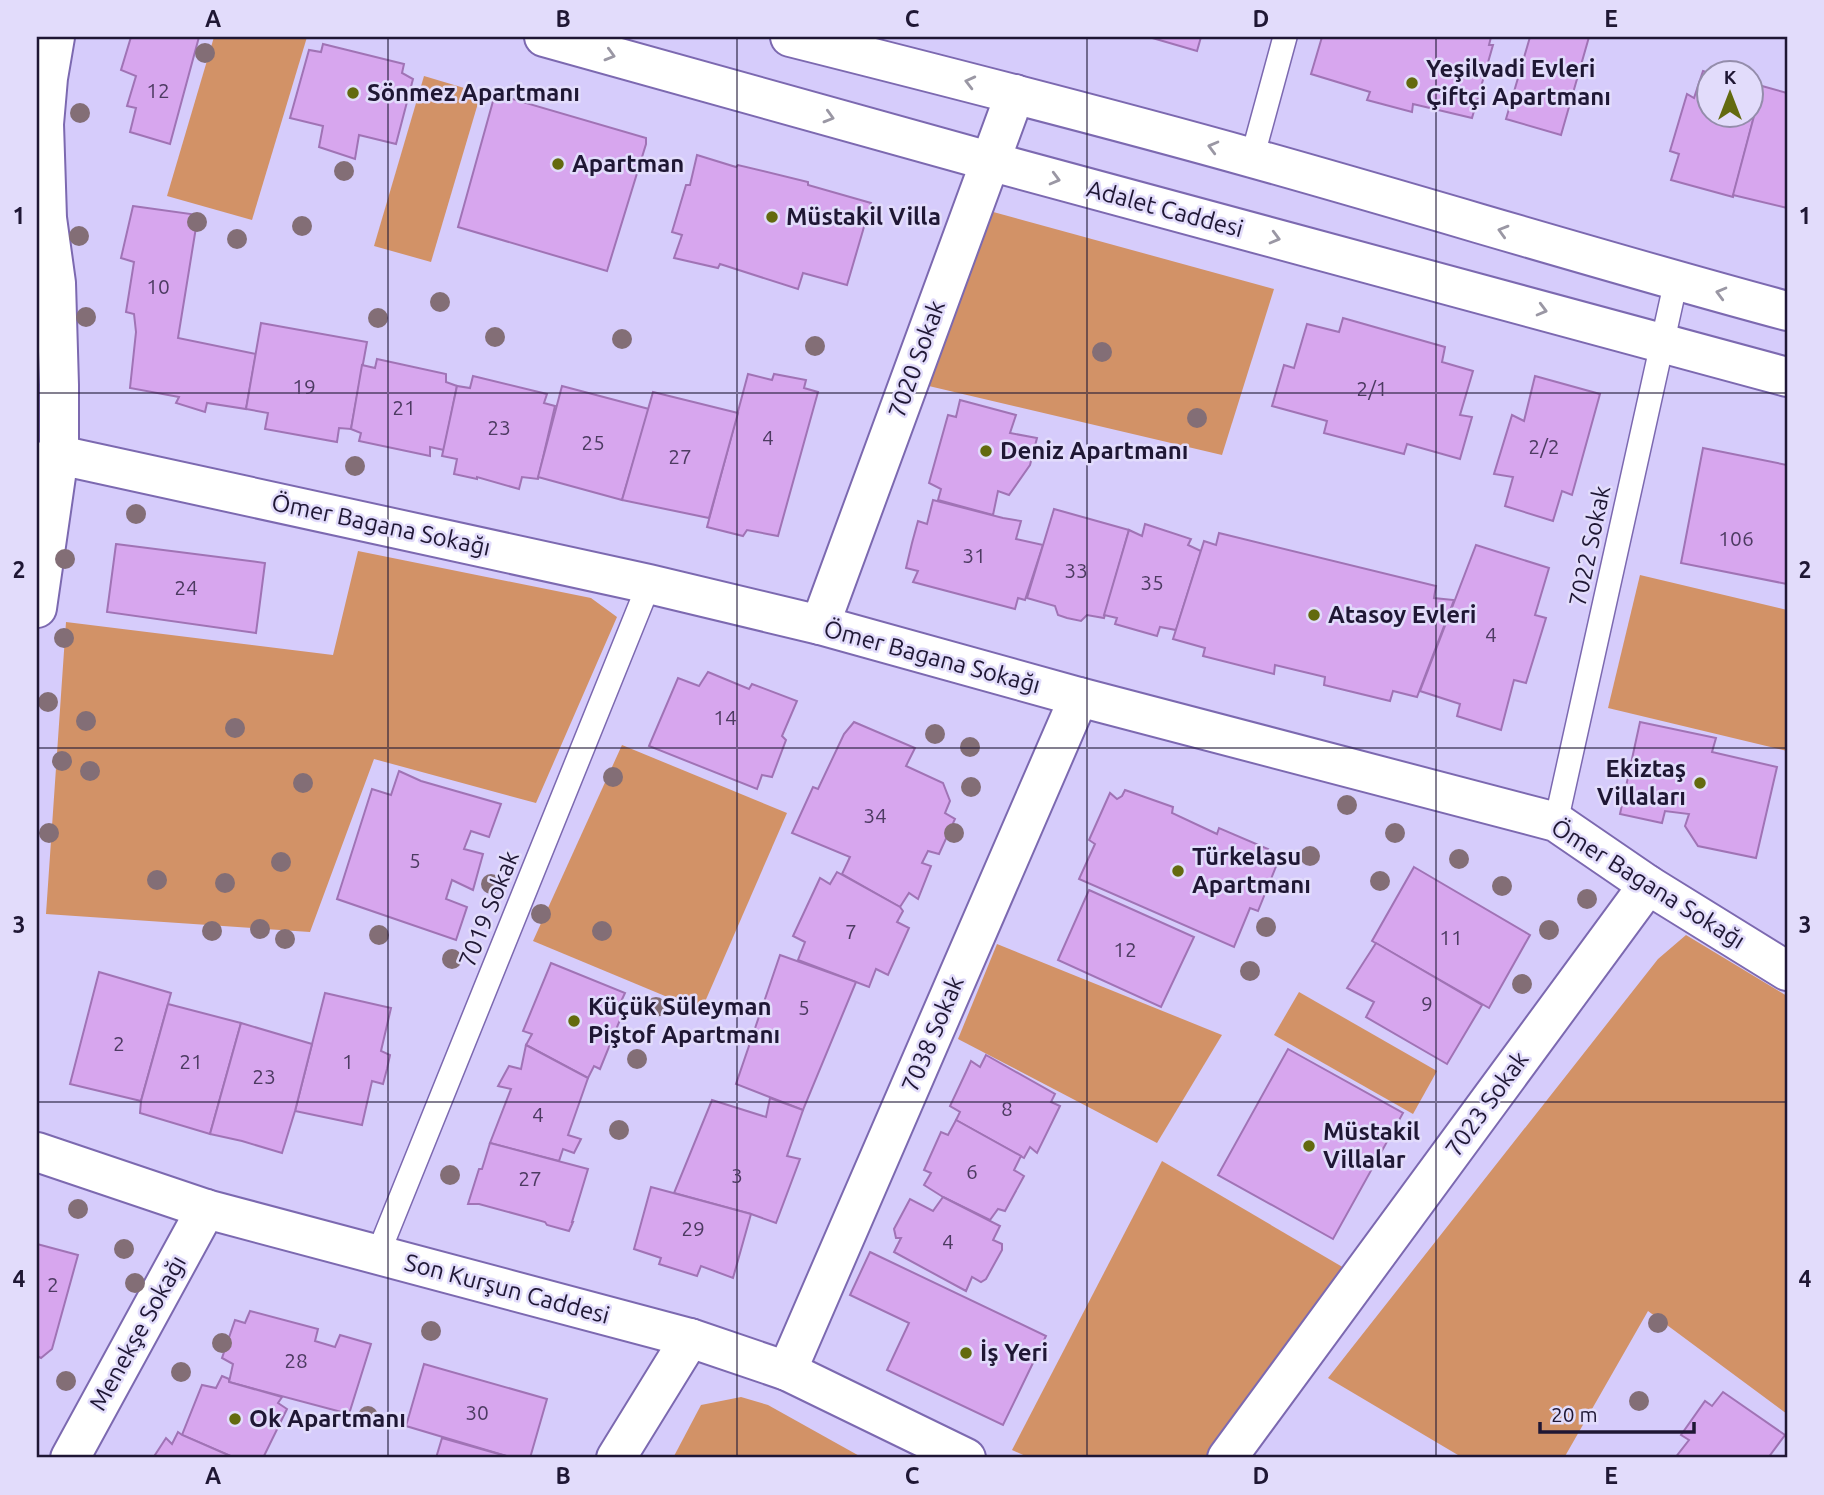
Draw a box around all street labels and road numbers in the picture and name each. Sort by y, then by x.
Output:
street label: Adalet Caddesi [1084,175,1246,242]
street label: 7020 Sokak [883,297,950,421]
street label: 7022 Sokak [1564,483,1615,609]
street label: Ömer Bagana Sokağı [269,488,493,561]
street label: Ömer Bagana Sokağı [821,615,1043,698]
street label: Ömer Bagana Sokağı [1547,813,1750,954]
street label: 7019 Sokak [453,847,524,971]
street label: 7038 Sokak [896,972,969,1096]
street label: 7023 Sokak [1440,1046,1534,1161]
street label: Son Kurşun Caddesi [402,1248,613,1329]
street label: Menekşe Sokağı [84,1251,191,1415]

